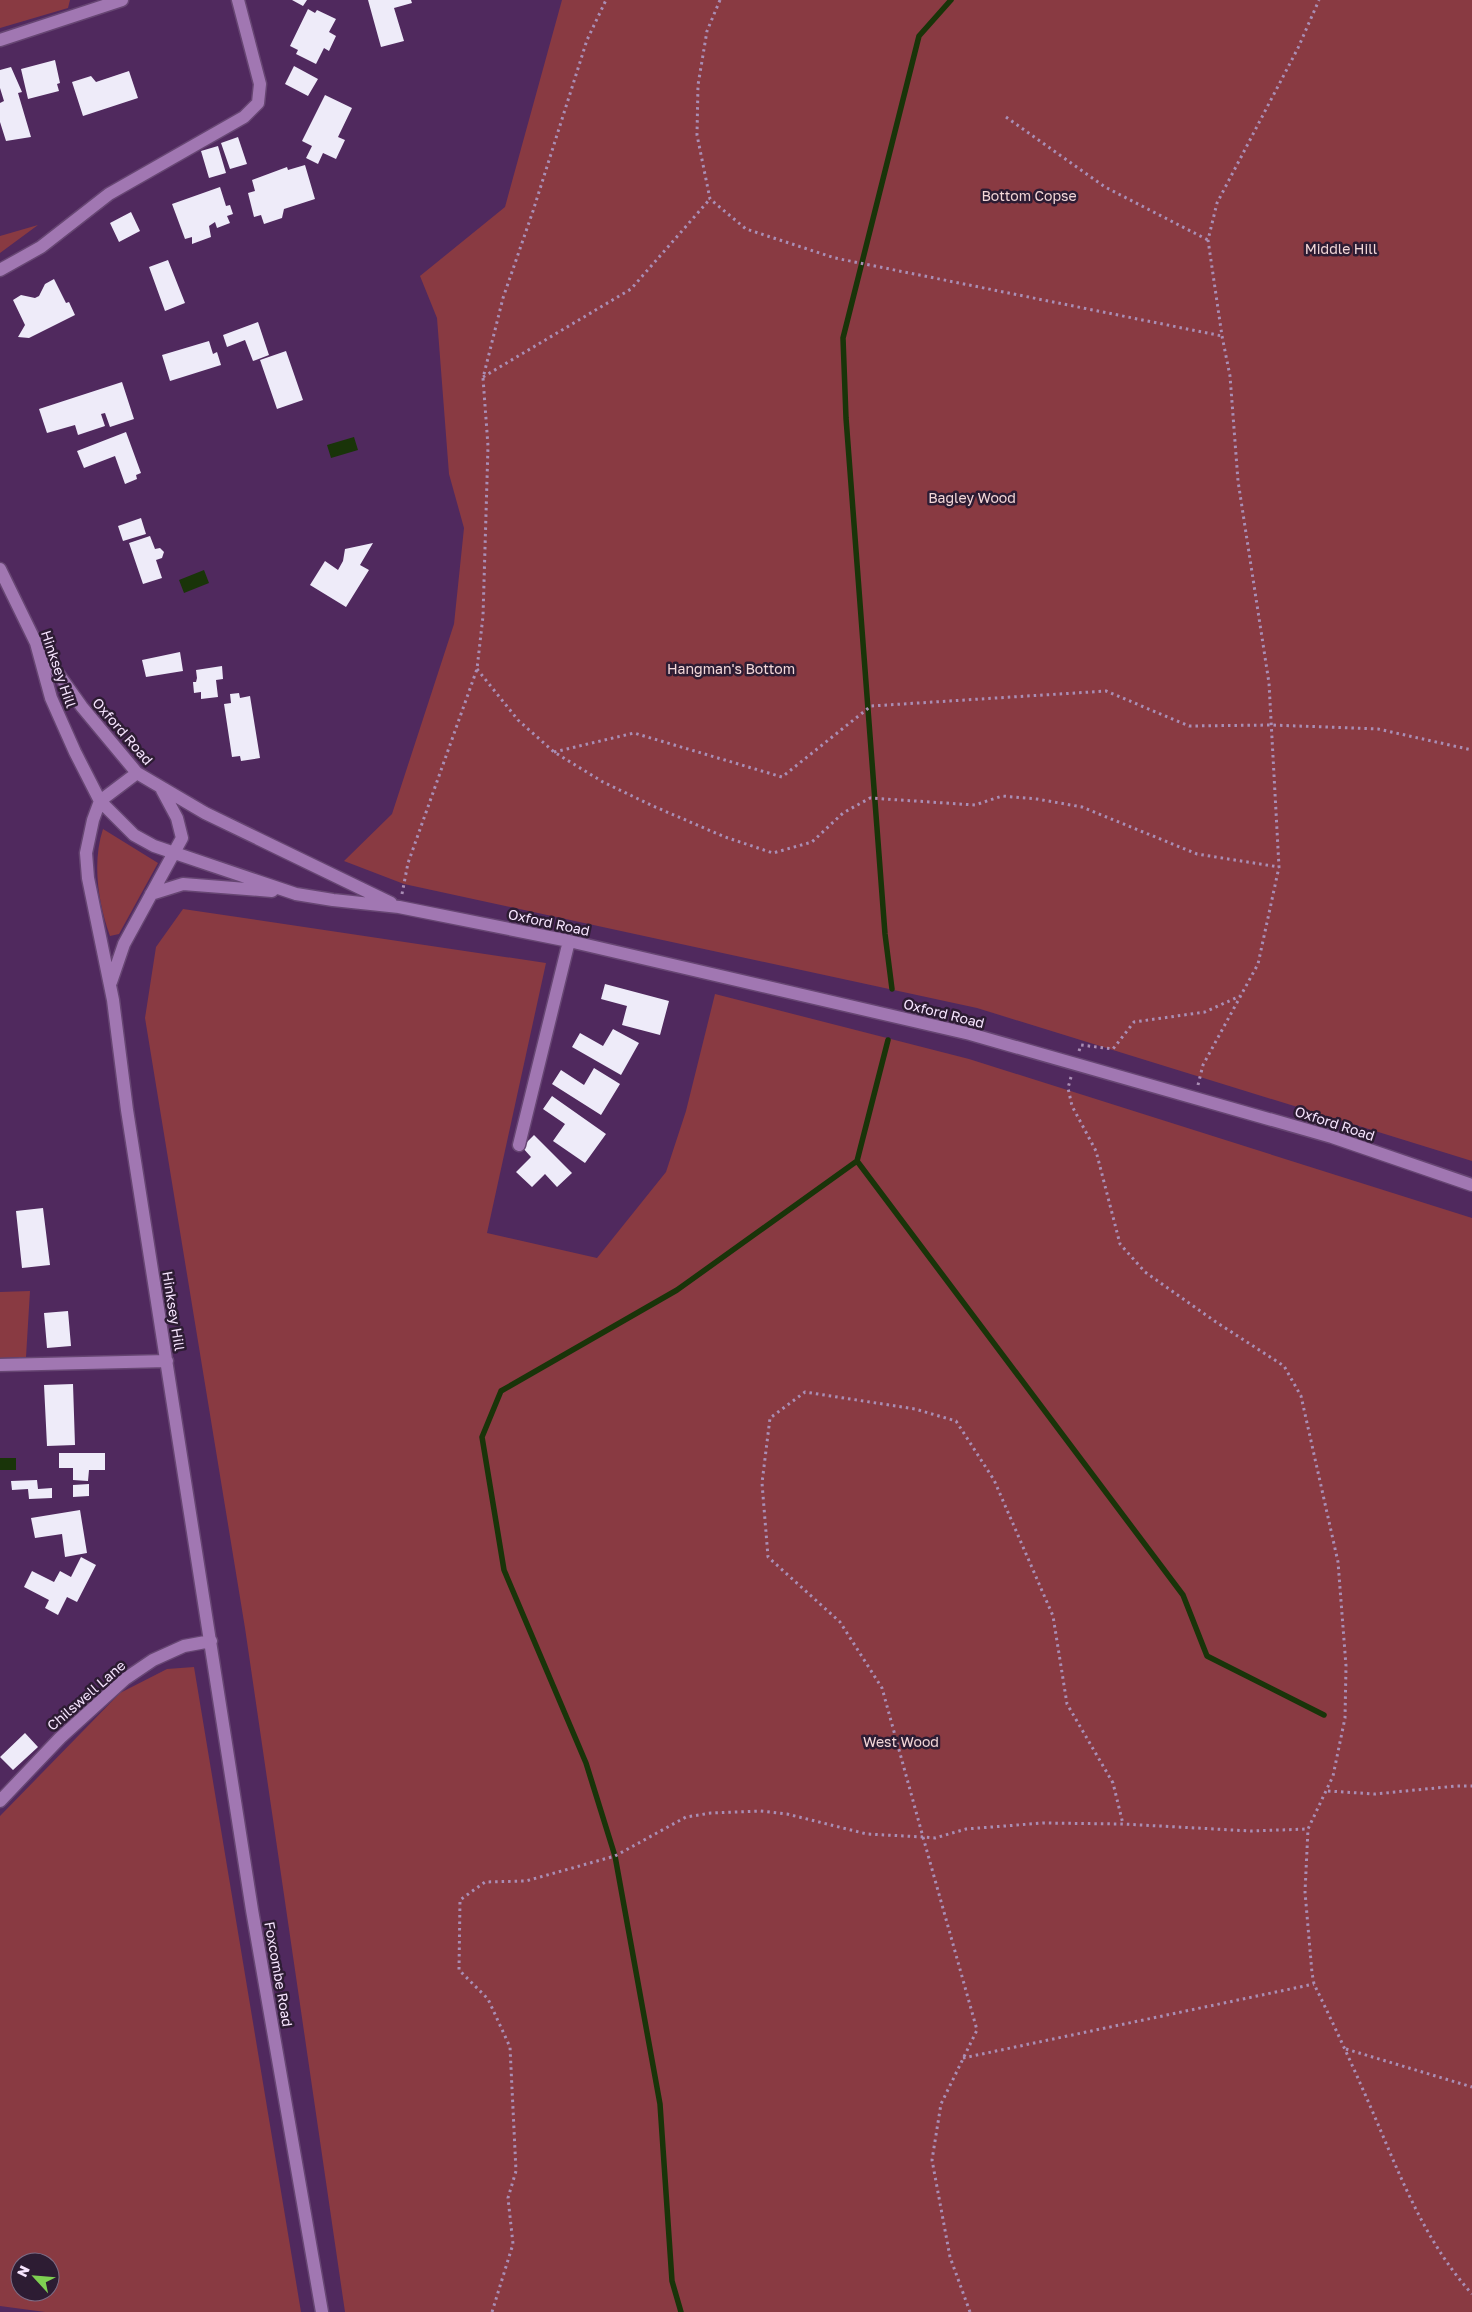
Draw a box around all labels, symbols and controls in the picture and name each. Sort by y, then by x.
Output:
park label: Bottom Copse [981,187,1077,204]
park label: Middle Hill [1305,240,1377,257]
park label: Bagley Wood [928,489,1016,506]
street label: Hinksey Hill [38,628,80,710]
park label: Hangman's Bottom [667,660,795,677]
street label: Oxford Road [89,694,157,768]
street label: Oxford Road [507,905,591,939]
street label: Oxford Road [902,995,986,1031]
street label: Oxford Road [1293,1102,1377,1144]
street label: Hinksey Hill [159,1270,189,1352]
street label: Chilswell Lane [43,1656,129,1734]
park label: West Wood [863,1733,939,1750]
street label: Foxcombe Road [261,1920,297,2028]
north arrow [10,2252,60,2302]
text: N [13,2263,33,2280]

